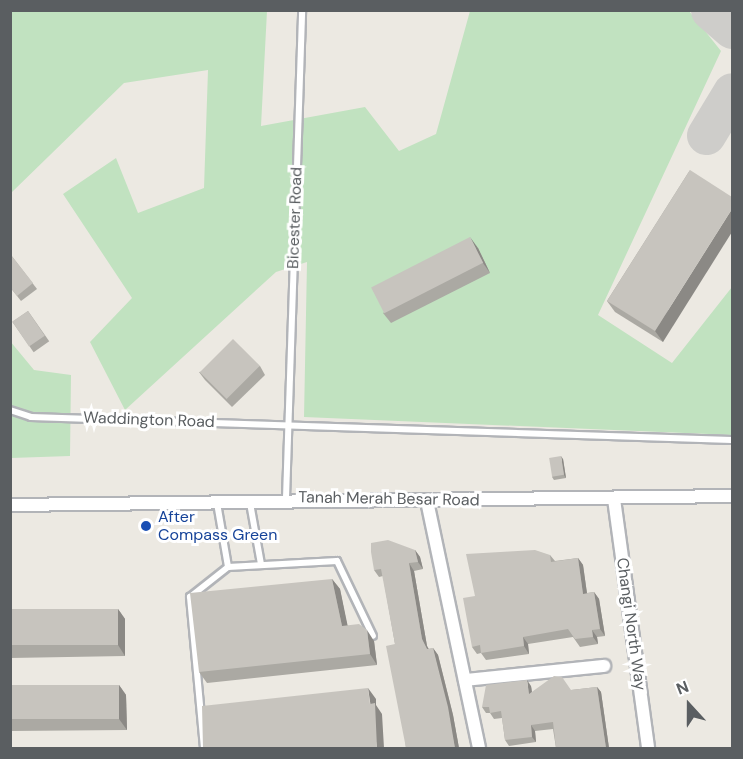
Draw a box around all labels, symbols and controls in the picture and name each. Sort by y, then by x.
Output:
street label: Bicester Road [284,167,306,269]
street label: Waddington Road [83,408,215,432]
street label: Tanah Merah Besar Road [298,488,480,510]
place label: After Compass Green [158,507,277,545]
marker: After Compass Green [139,519,153,533]
street label: Changi North Way [612,556,650,692]
north arrow [659,675,719,735]
text: N [673,676,692,700]

